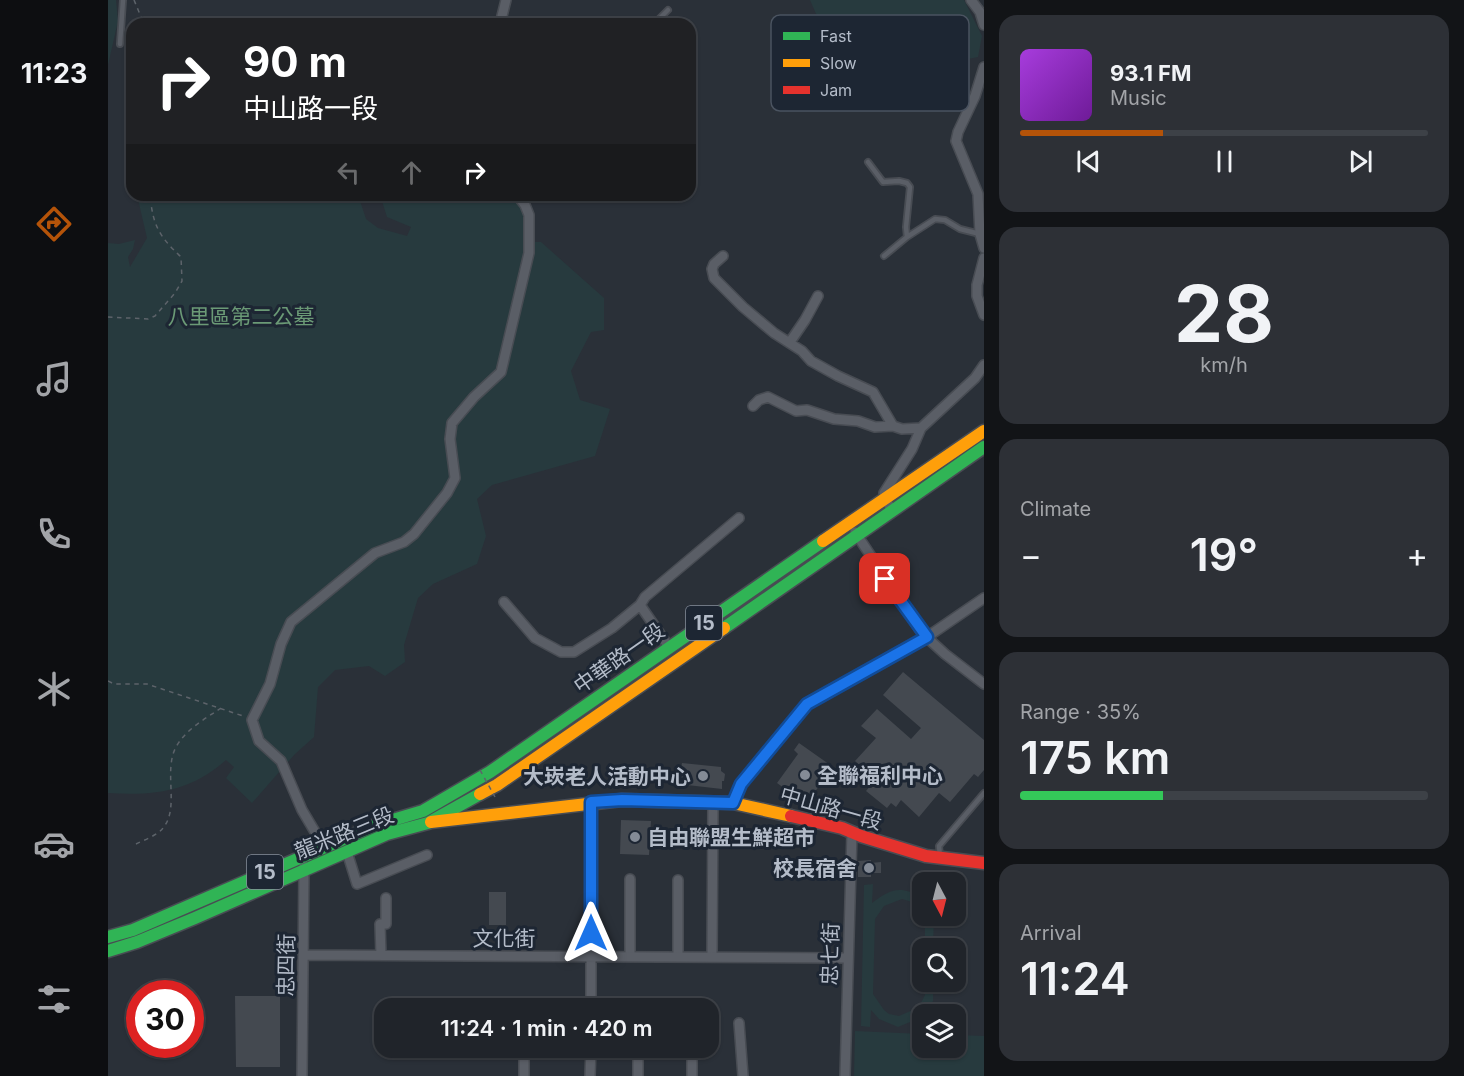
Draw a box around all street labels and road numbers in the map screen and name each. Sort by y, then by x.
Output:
road number: 15 [686,606,722,640]
street label: 中華路一段 [569,618,669,698]
street label: 中山路一段 [777,782,885,834]
street label: 龍米路三段 [291,802,397,864]
road number: 15 [247,855,283,889]
street label: 忠七街 [816,922,844,986]
street label: 文化街 [473,926,536,951]
street label: 忠四街 [273,933,299,997]

